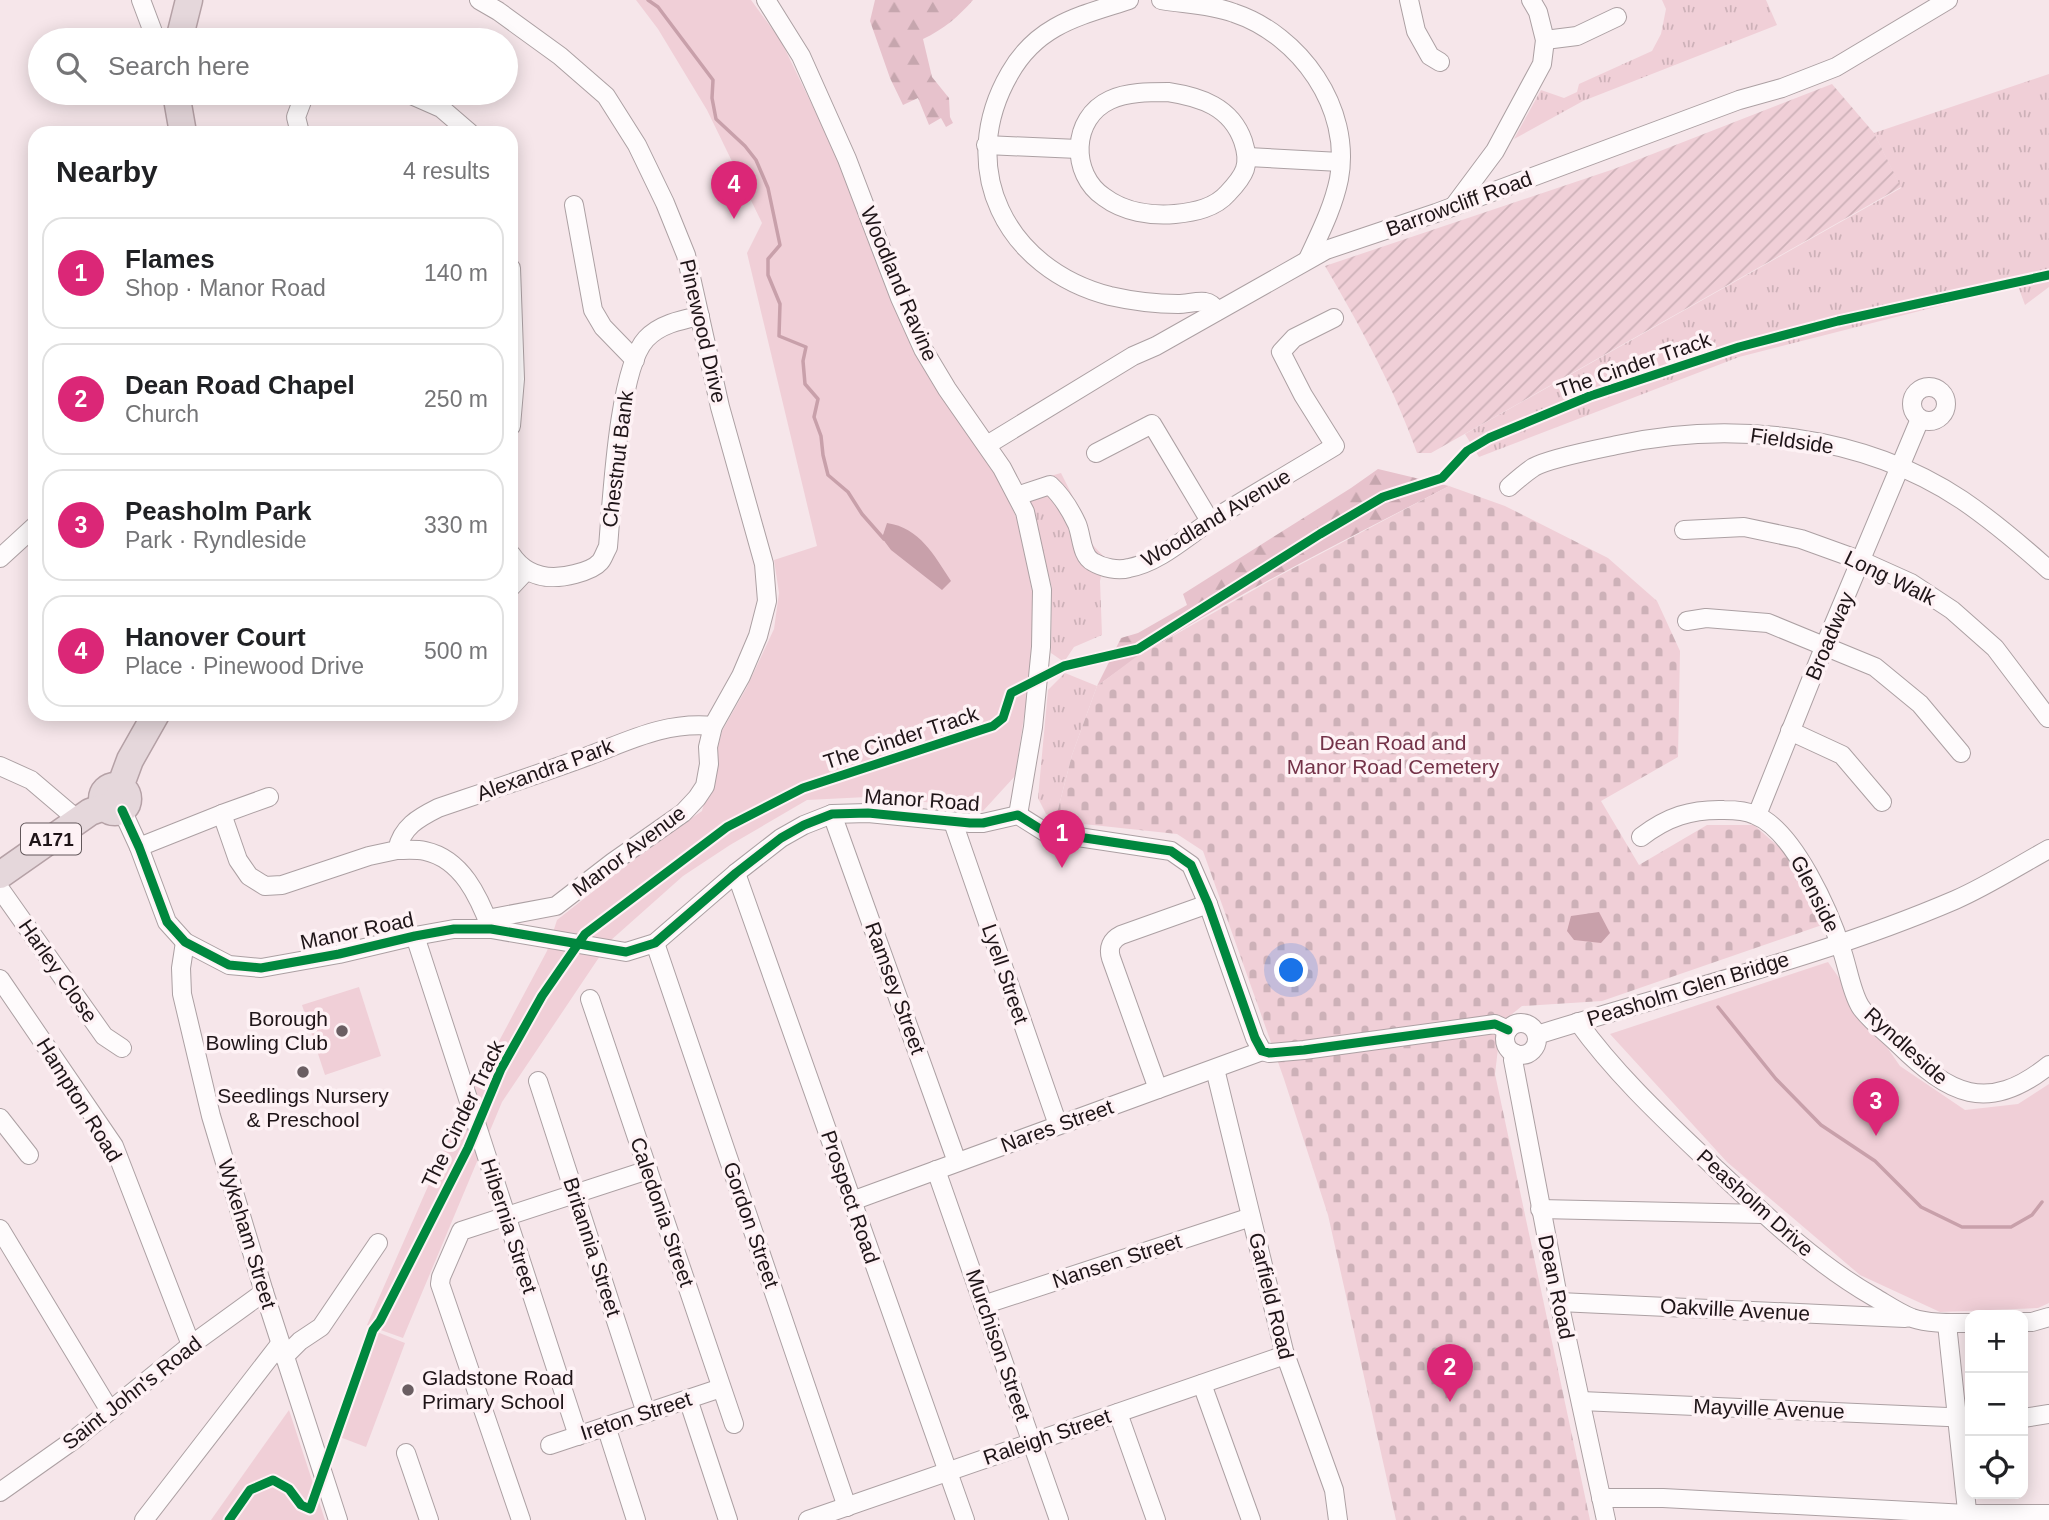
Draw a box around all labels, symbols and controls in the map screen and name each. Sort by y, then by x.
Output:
search box [28,28,518,105]
icon: search [52,48,90,86]
text: Search here [108,51,250,81]
text: Nearby [56,155,158,188]
text: 4 results [403,158,490,184]
pin: 4 [711,161,757,219]
street label: Barrowcliff Road [1383,166,1535,241]
street label: Woodland Ravine [857,203,942,364]
text: Flames [125,244,215,274]
street label: Pinewood Drive [676,257,731,405]
text: 1 [75,260,87,286]
text: 140 m [424,260,488,286]
text: Shop · Manor Road [125,275,326,301]
street label: The Cinder Track [1554,327,1714,402]
text: Dean Road Chapel [125,370,355,400]
text: 2 [75,386,87,412]
text: 250 m [424,386,488,412]
street label: Chestnut Bank [598,389,637,529]
text: Church [125,401,199,427]
street label: Fieldside [1749,423,1835,458]
street label: Woodland Avenue [1137,464,1294,571]
text: Peasholm Park [125,496,311,526]
text: 3 [75,512,87,538]
text: 330 m [424,512,488,538]
text: Park · Ryndleside [125,527,307,553]
street label: Long Walk [1841,546,1940,610]
street label: Broadway [1801,588,1859,683]
text: Hanover Court [125,622,306,652]
text: 4 [75,638,87,664]
text: 500 m [424,638,488,664]
text: Place · Pinewood Drive [125,653,364,679]
street label: The Cinder Track [821,702,981,773]
park label: Dean Road and Manor Road Cemetery [1287,731,1500,778]
street label: Alexandra Park [473,734,617,805]
street label: Manor Road [864,784,980,815]
street label: Manor Avenue [568,801,690,900]
pin: 1 [1039,810,1085,868]
road number: A171 [21,824,81,854]
street label: Glenside [1786,852,1845,936]
street label: Manor Road [298,907,416,954]
street label: Harley Close [15,915,102,1027]
street label: Ramsey Street [861,919,930,1057]
street label: Lyell Street [978,921,1033,1027]
street label: Peasholm Glen Bridge [1584,947,1792,1030]
your location [1274,953,1308,987]
street label: Ryndleside [1860,1002,1953,1089]
place label: Borough Bowling Club [205,1007,328,1054]
marker: Borough Bowling Club [334,1023,350,1039]
street label: Hampton Road [32,1034,127,1166]
street label: The Cinder Track [417,1036,508,1191]
marker: Seedlings Nursery & Preschool [295,1064,311,1080]
pin: 3 [1853,1078,1899,1136]
place label: Seedlings Nursery & Preschool [217,1084,389,1131]
street label: Nares Street [998,1095,1116,1156]
street label: Prospect Road [817,1127,884,1266]
street label: Caledonia Street [626,1134,699,1290]
street label: Peasholm Drive [1693,1144,1818,1261]
street label: Wykeham Street [214,1156,281,1312]
street label: Hibernia Street [477,1156,542,1296]
street label: Gordon Street [719,1159,784,1291]
street label: Britannia Street [559,1174,626,1319]
street label: Nansen Street [1049,1229,1184,1292]
street label: Garfield Road [1245,1230,1298,1362]
street label: Dean Road [1534,1233,1579,1341]
street label: Murchison Street [962,1266,1035,1424]
street label: Oakville Avenue [1659,1294,1811,1325]
map controls [1965,1310,2028,1499]
button: + [1965,1310,2028,1373]
street label: Saint John's Road [58,1331,206,1454]
pin: 2 [1427,1344,1473,1402]
place label: Gladstone Road Primary School [422,1366,574,1413]
button: − [1965,1373,2028,1436]
marker: Gladstone Road Primary School [400,1382,416,1398]
street label: Ireton Street [577,1387,695,1444]
street label: Mayville Avenue [1693,1394,1845,1423]
street label: Raleigh Street [980,1404,1114,1469]
button: locate [1965,1436,2028,1499]

